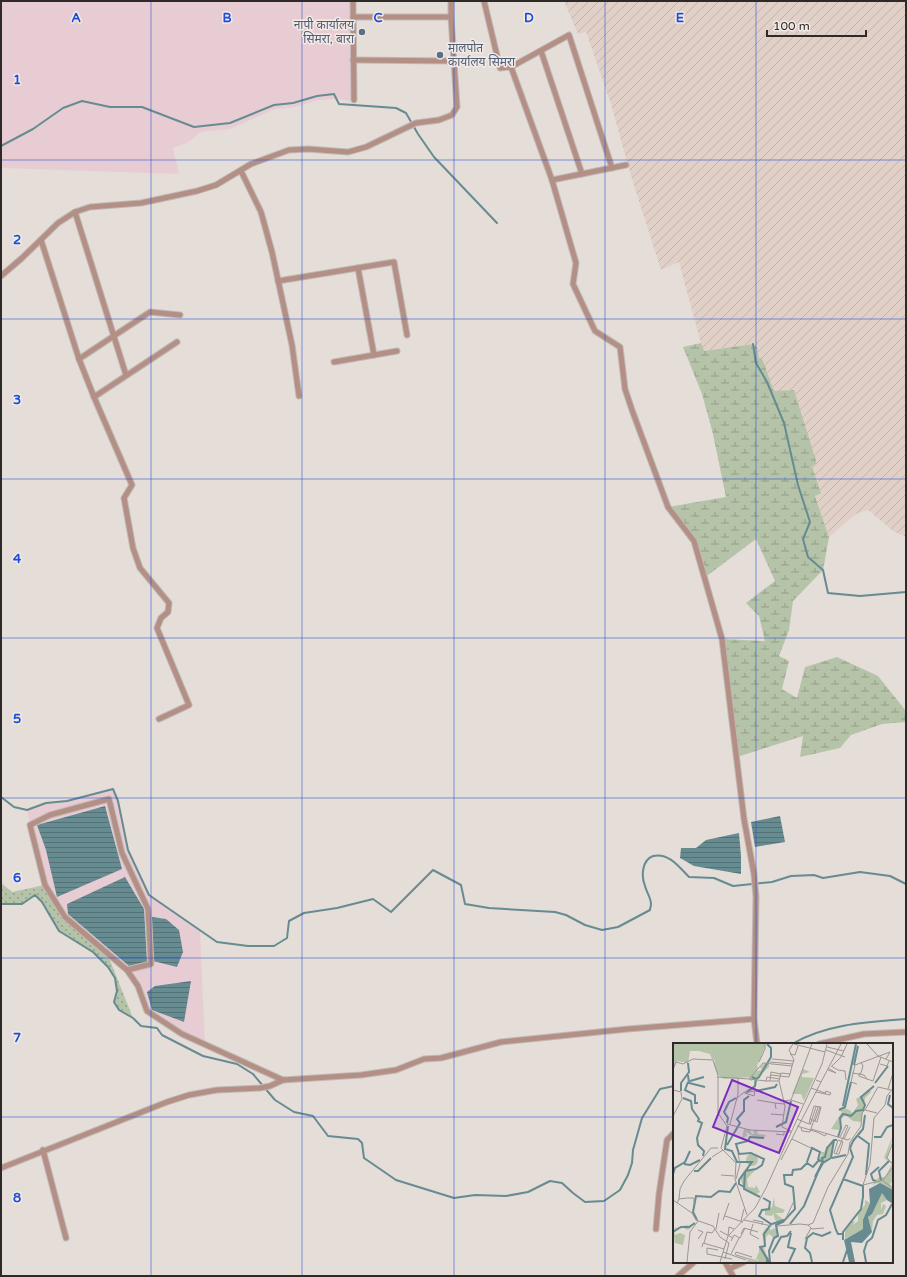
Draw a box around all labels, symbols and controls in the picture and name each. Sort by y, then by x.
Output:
text: A [71,10,81,26]
text: B [222,10,232,26]
text: C [373,10,383,26]
text: D [524,10,534,26]
text: E [676,10,684,26]
scale bar [767,12,866,38]
place label: नापी कार्यालय सिमरा, बारा [294,17,355,46]
text: 100 m [773,19,810,33]
marker: नापी कार्यालय सिमरा, बारा [357,27,367,37]
place label: मालपोत कार्यालय सिमरा [448,40,516,69]
marker: मालपोत कार्यालय सिमरा [435,50,445,60]
text: 1 [13,72,21,88]
text: 2 [13,232,21,248]
text: 3 [13,392,21,408]
text: 4 [13,551,22,567]
text: 5 [13,711,21,727]
text: 6 [13,870,21,886]
text: 7 [13,1030,21,1046]
inset map [673,1043,893,1263]
text: 8 [13,1190,21,1206]

